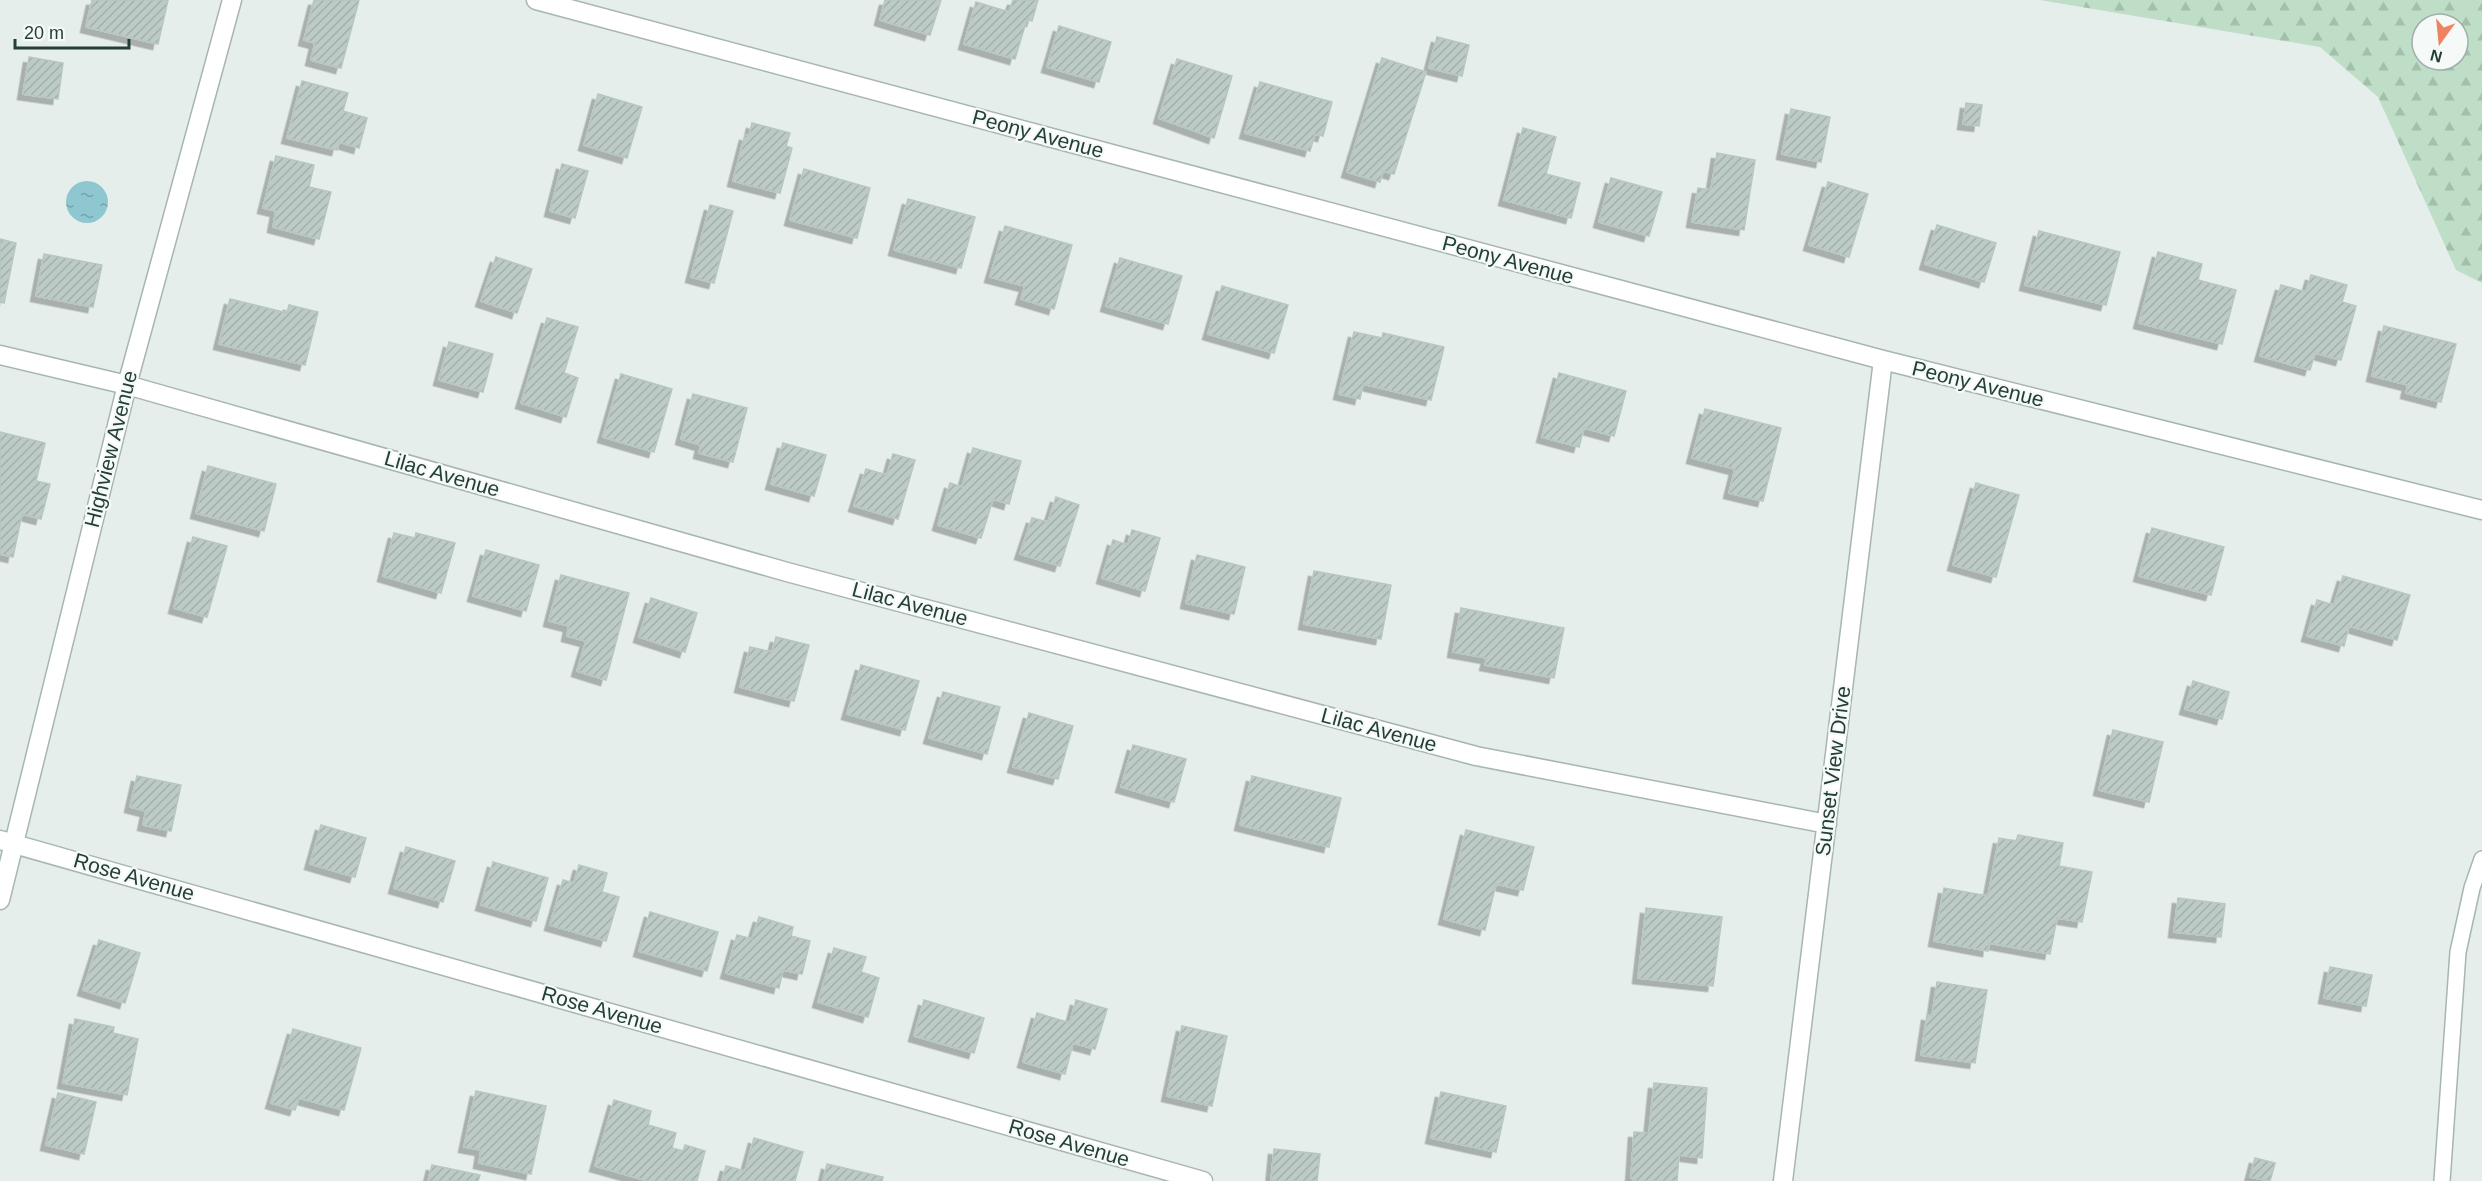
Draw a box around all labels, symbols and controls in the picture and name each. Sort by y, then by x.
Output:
scale bar [15,12,129,50]
north arrow [2410,12,2470,72]
text: 20 m [24,23,64,43]
text: N [2428,46,2444,66]
street label: Peony Avenue [970,105,1106,162]
street label: Peony Avenue [1440,231,1576,288]
street label: Peony Avenue [1910,356,2046,411]
street label: Highview Avenue [80,368,141,530]
street label: Lilac Avenue [382,446,502,501]
street label: Lilac Avenue [850,577,970,630]
street label: Sunset View Drive [1811,685,1854,857]
street label: Lilac Avenue [1319,703,1439,756]
street label: Rose Avenue [71,848,197,905]
street label: Rose Avenue [539,981,665,1038]
street label: Rose Avenue [1006,1114,1132,1171]

